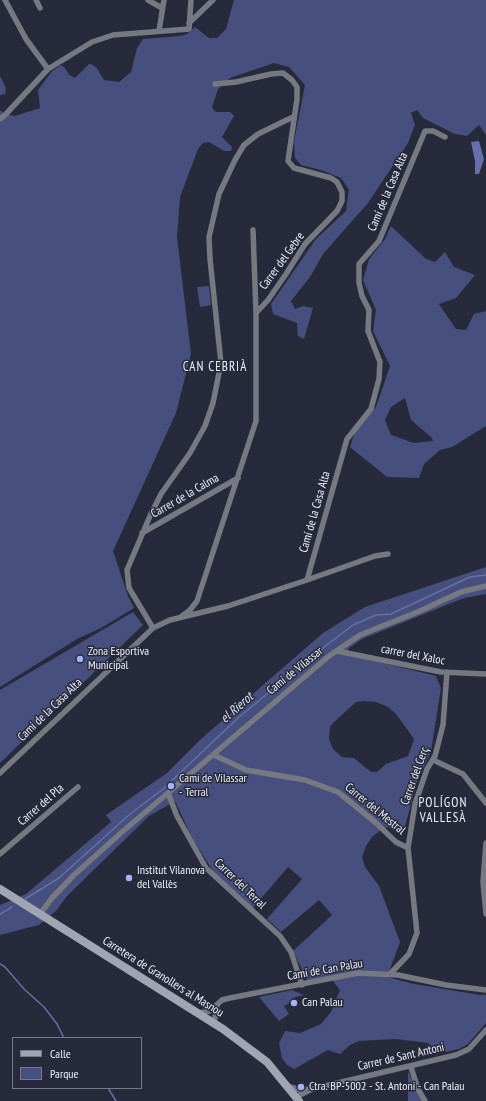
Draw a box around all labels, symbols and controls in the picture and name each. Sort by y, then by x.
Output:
street label: Camí de la Casa Alta [365,151,411,233]
street label: Carrer del Gebre [256,230,308,292]
district label: CAN CEBRIÀ [183,359,247,375]
street label: Camí de la Casa Alta [296,470,334,554]
street label: Carrer de la Calma [149,471,221,521]
street label: carrer del Xaloc [380,642,446,668]
street label: Camí de Vilassar [264,644,326,698]
place label: Zona Esportiva Municipal [88,645,149,673]
marker: Zona Esportiva Municipal [75,654,85,664]
street label: Camí de la Casa Alta [15,676,85,744]
water label: el Rierot [217,690,257,726]
street label: Carrer del Cerç [398,745,432,807]
place label: Camí de Vilassar - Terral [179,772,247,800]
street label: Carrer del Mestral [342,780,408,838]
street label: Carrer del Pla [15,781,67,829]
marker: Camí de Vilassar - Terral [166,781,176,791]
district label: POLÍGON VALLESÀ [419,795,467,826]
street label: Carrer del Terral [211,856,269,912]
place label: Institut Vilanova del Vallès [137,864,205,892]
marker: Institut Vilanova del Vallès [124,873,134,883]
street label: Carretera de Granollers al Masnou [100,934,226,1020]
street label: Camí de Can Palau [286,956,364,984]
place label: Can Palau [302,996,343,1010]
marker: Can Palau [289,998,299,1008]
legend [12,1037,142,1089]
street label: Carrer de Sant Antoni [356,1040,446,1074]
text: Calle [50,1046,71,1061]
text: Parque [50,1066,79,1081]
place label: Ctra. BP-5002 - St. Antoni - Can Palau [309,1080,465,1094]
marker: Ctra. BP-5002 - St. Antoni - Can Palau [296,1082,306,1092]

